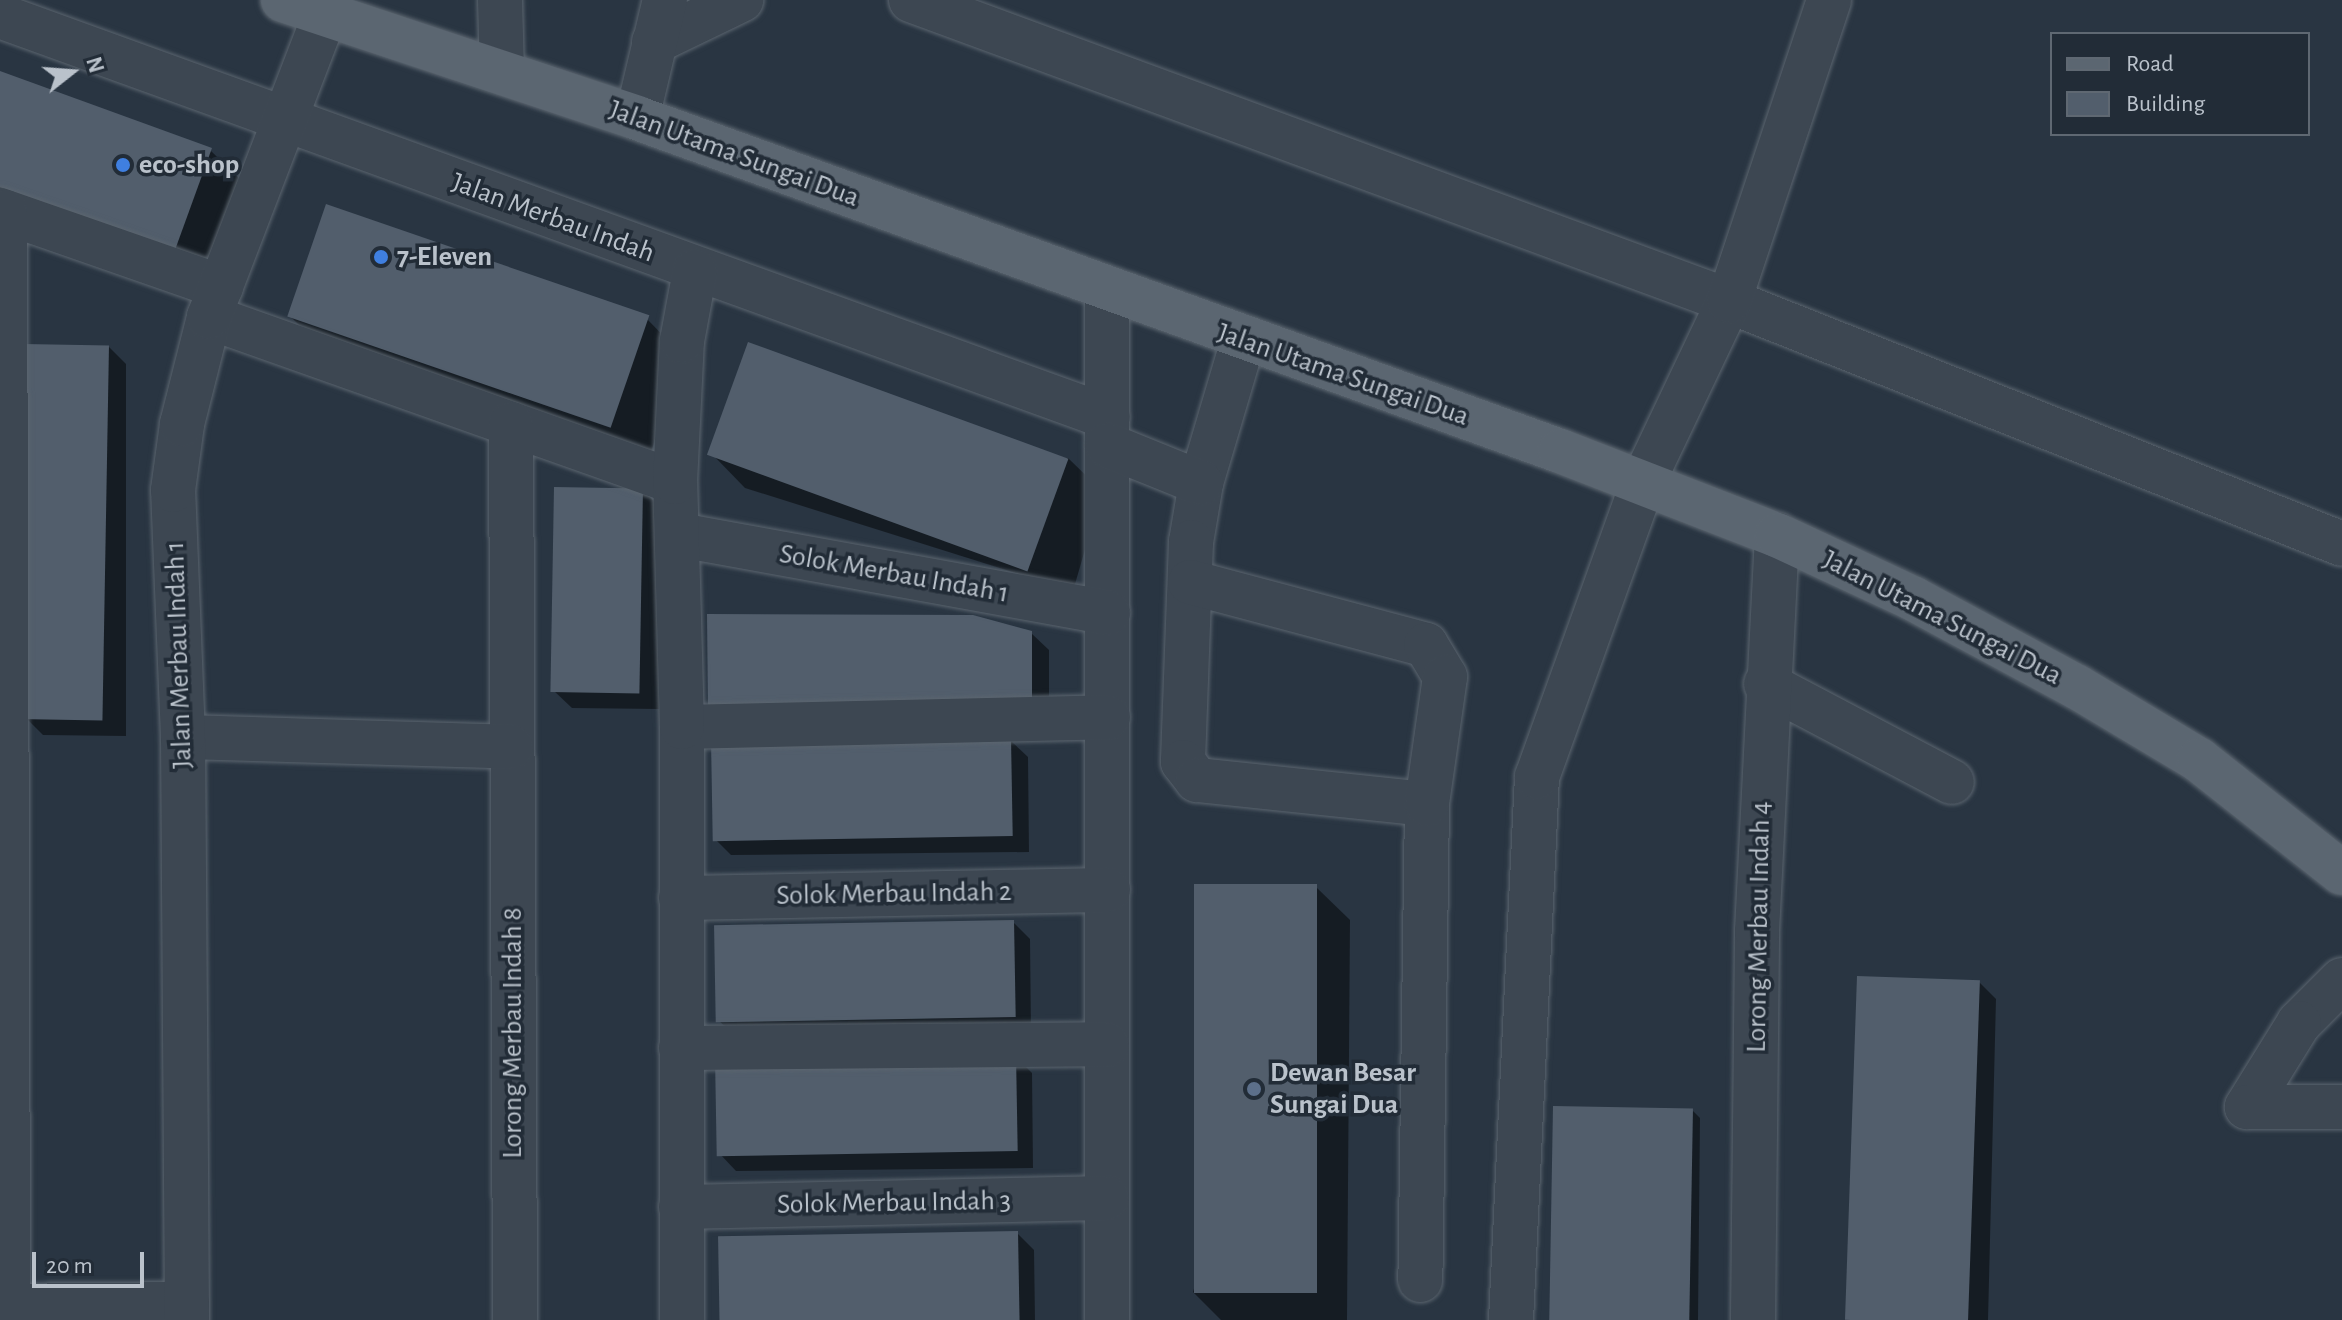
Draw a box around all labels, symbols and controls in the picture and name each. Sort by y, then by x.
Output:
north arrow [32,32,112,112]
legend [2050,32,2310,136]
text: Road [2126,52,2174,76]
text: N [82,54,108,76]
text: Building [2126,92,2205,116]
street label: Jalan Utama Sungai Dua [605,93,863,215]
place label: eco-shop [139,148,239,182]
marker: eco-shop [114,156,132,174]
street label: Jalan Merbau Indah [447,166,659,270]
place label: 7-Eleven [397,240,492,274]
marker: 7-Eleven [372,248,390,266]
street label: Jalan Utama Sungai Dua [1213,316,1473,434]
street label: Solok Merbau Indah 1 [777,537,1011,611]
street label: Jalan Merbau Indah 1 [158,541,200,769]
street label: Jalan Utama Sungai Dua [1817,543,2067,693]
street label: Lorong Merbau Indah 4 [1740,801,1778,1053]
street label: Solok Merbau Indah 2 [776,875,1012,913]
street label: Lorong Merbau Indah 8 [496,907,530,1159]
place label: Dewan Besar Sungai Dua [1270,1056,1416,1122]
marker: Dewan Besar Sungai Dua [1245,1080,1263,1098]
street label: Solok Merbau Indah 3 [777,1184,1011,1222]
scale bar [36,1236,148,1286]
text: 20 m [46,1254,93,1278]

